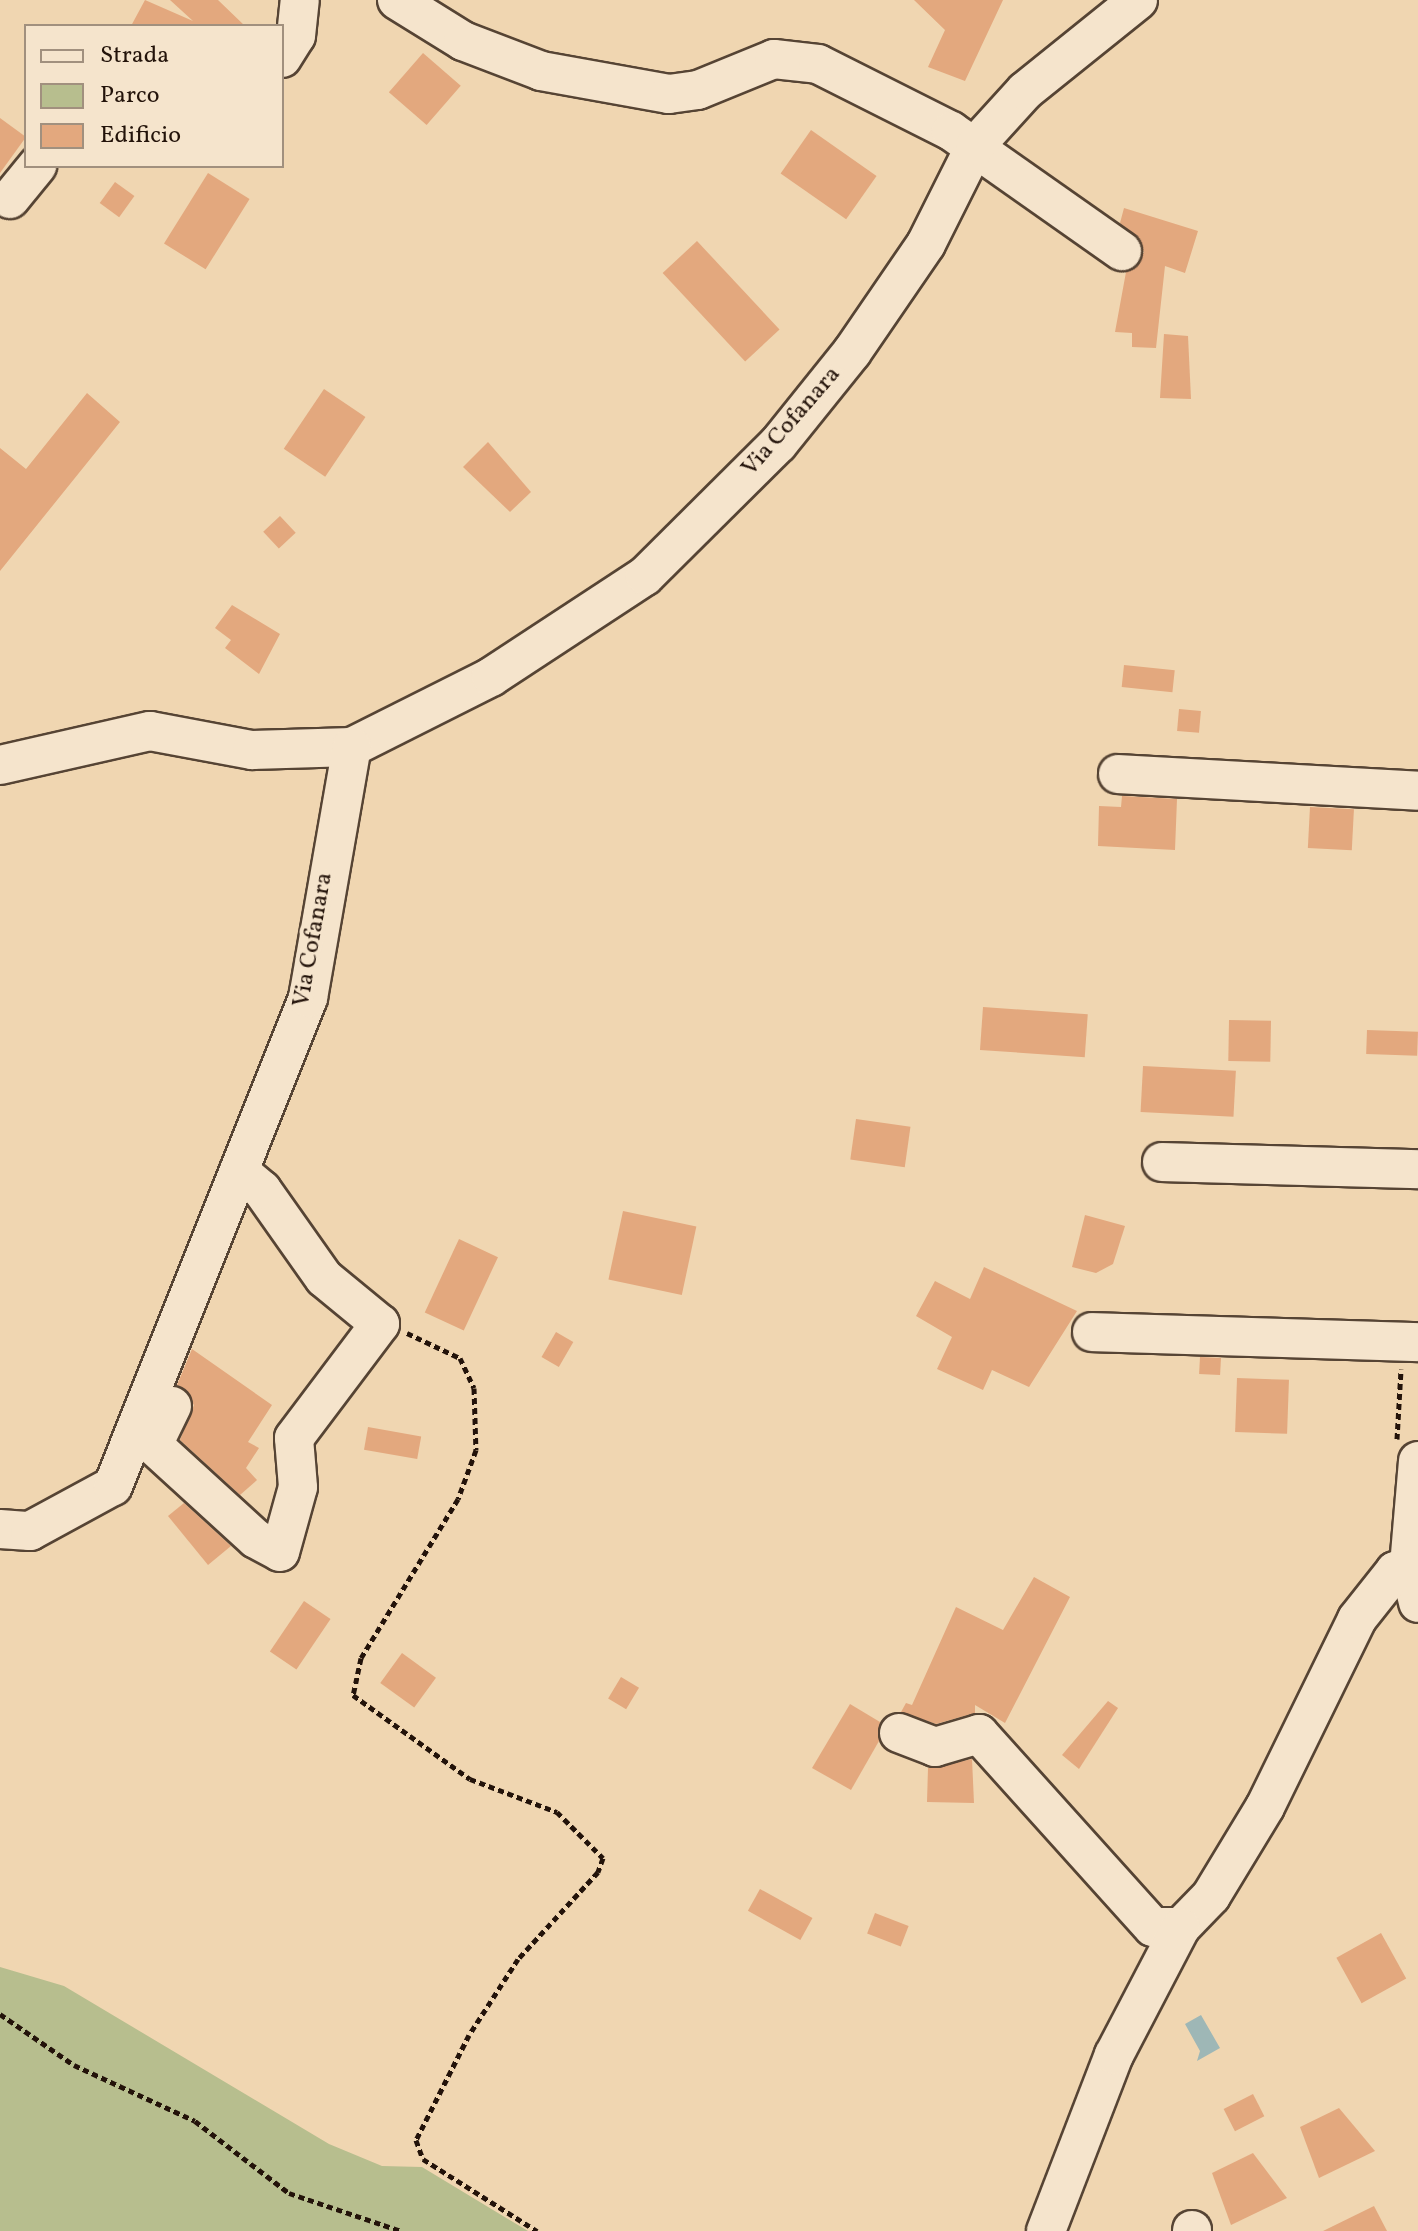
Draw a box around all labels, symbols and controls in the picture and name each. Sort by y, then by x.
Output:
legend [24,24,284,168]
text: Strada [100,39,169,73]
text: Parco [100,79,159,113]
text: Edificio [100,119,181,153]
street label: Via Cofanara [736,361,848,483]
street label: Via Cofanara [288,870,340,1010]

